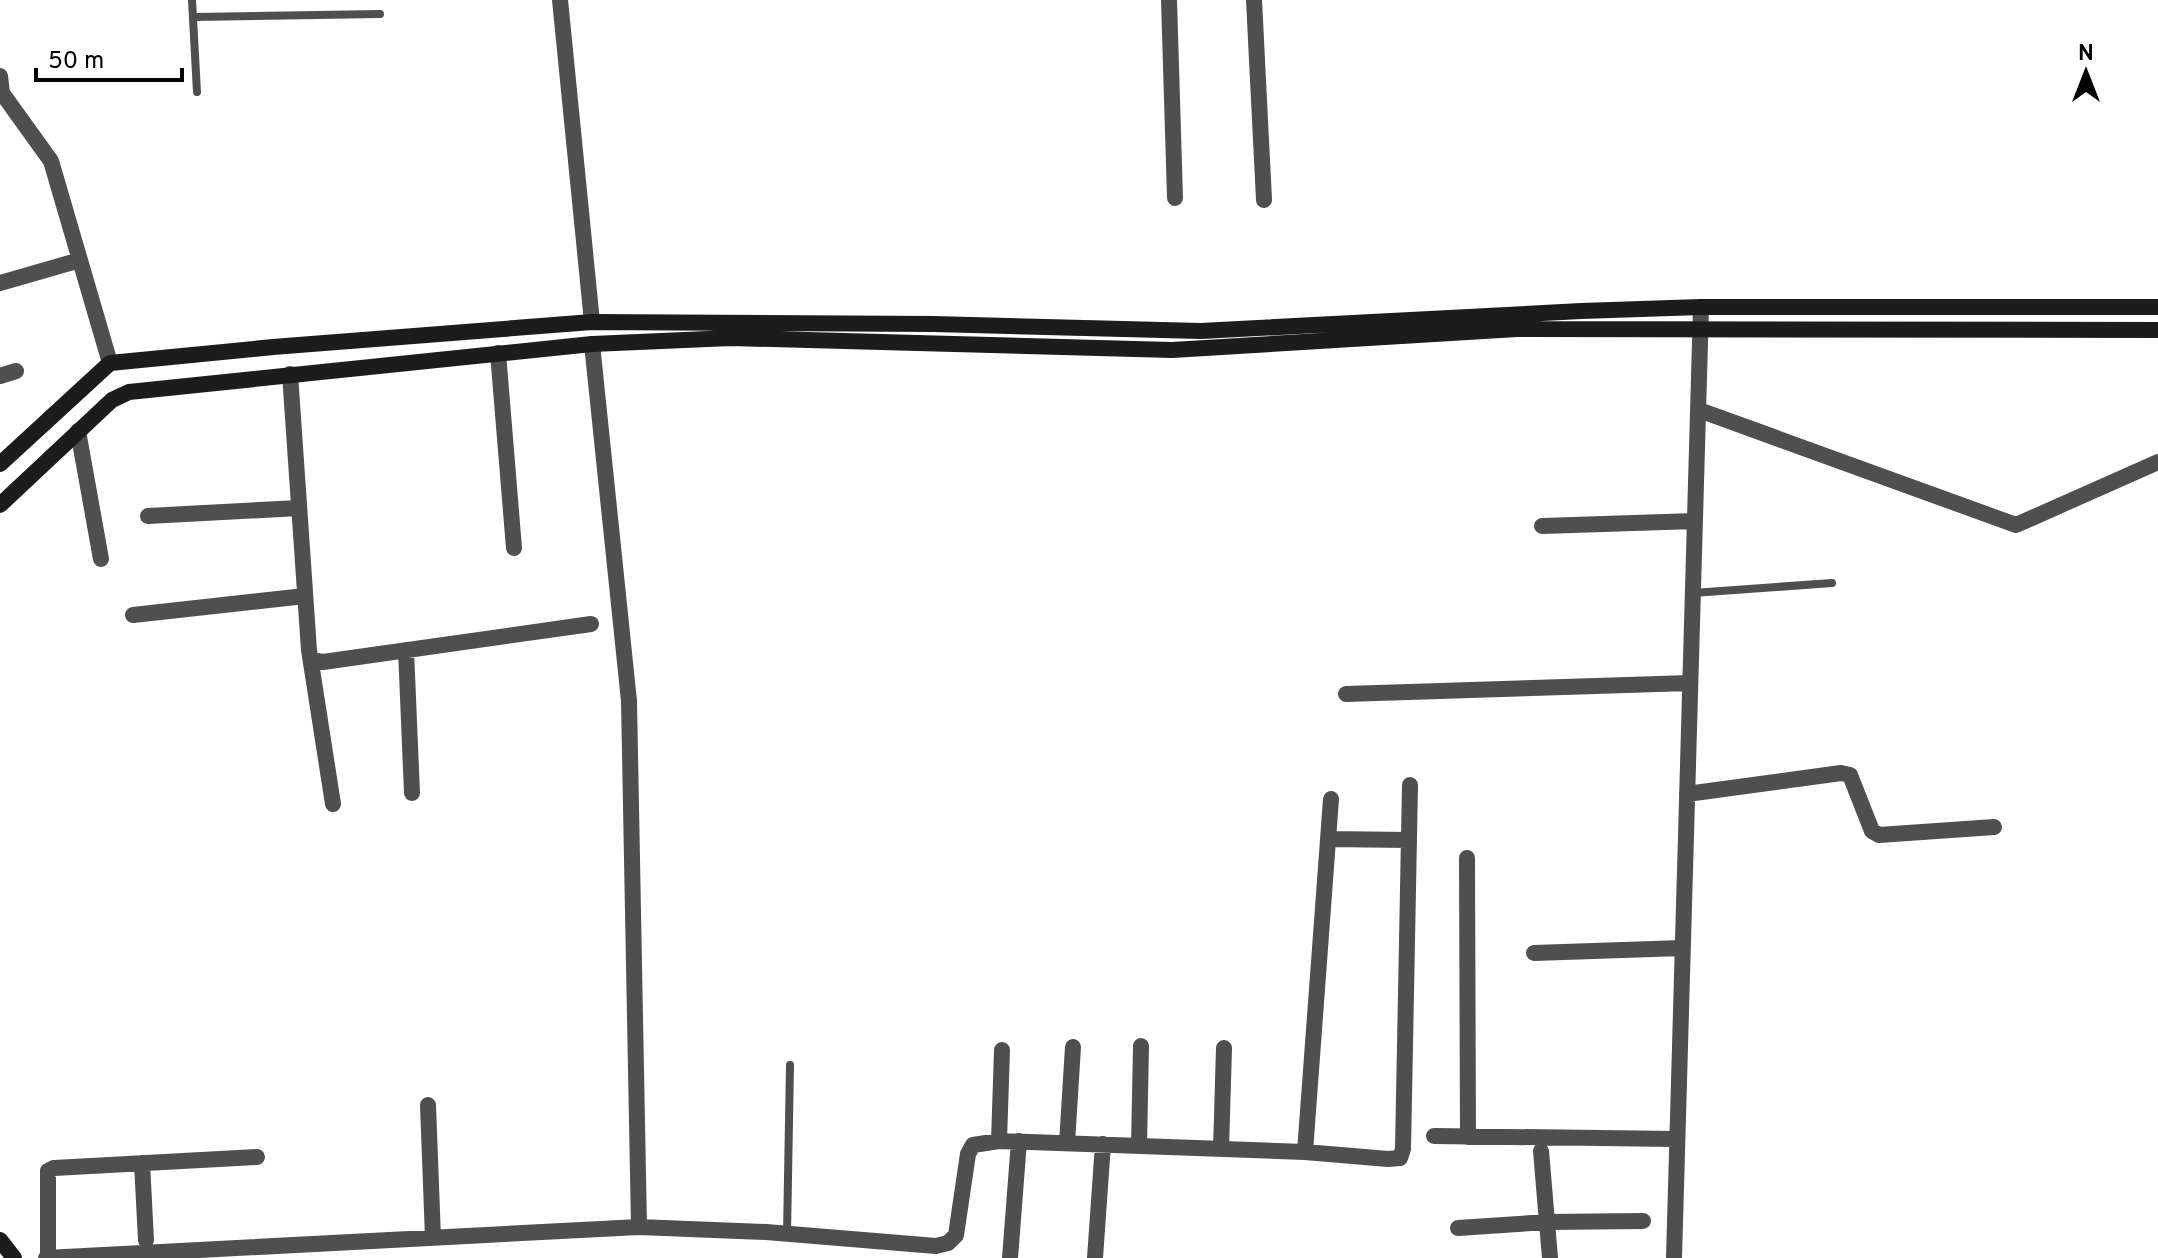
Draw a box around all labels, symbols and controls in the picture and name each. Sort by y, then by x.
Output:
scale bar [36,32,182,82]
north arrow [2046,32,2126,112]
text: N [2078,41,2094,68]
text: 50 m [48,47,104,77]

